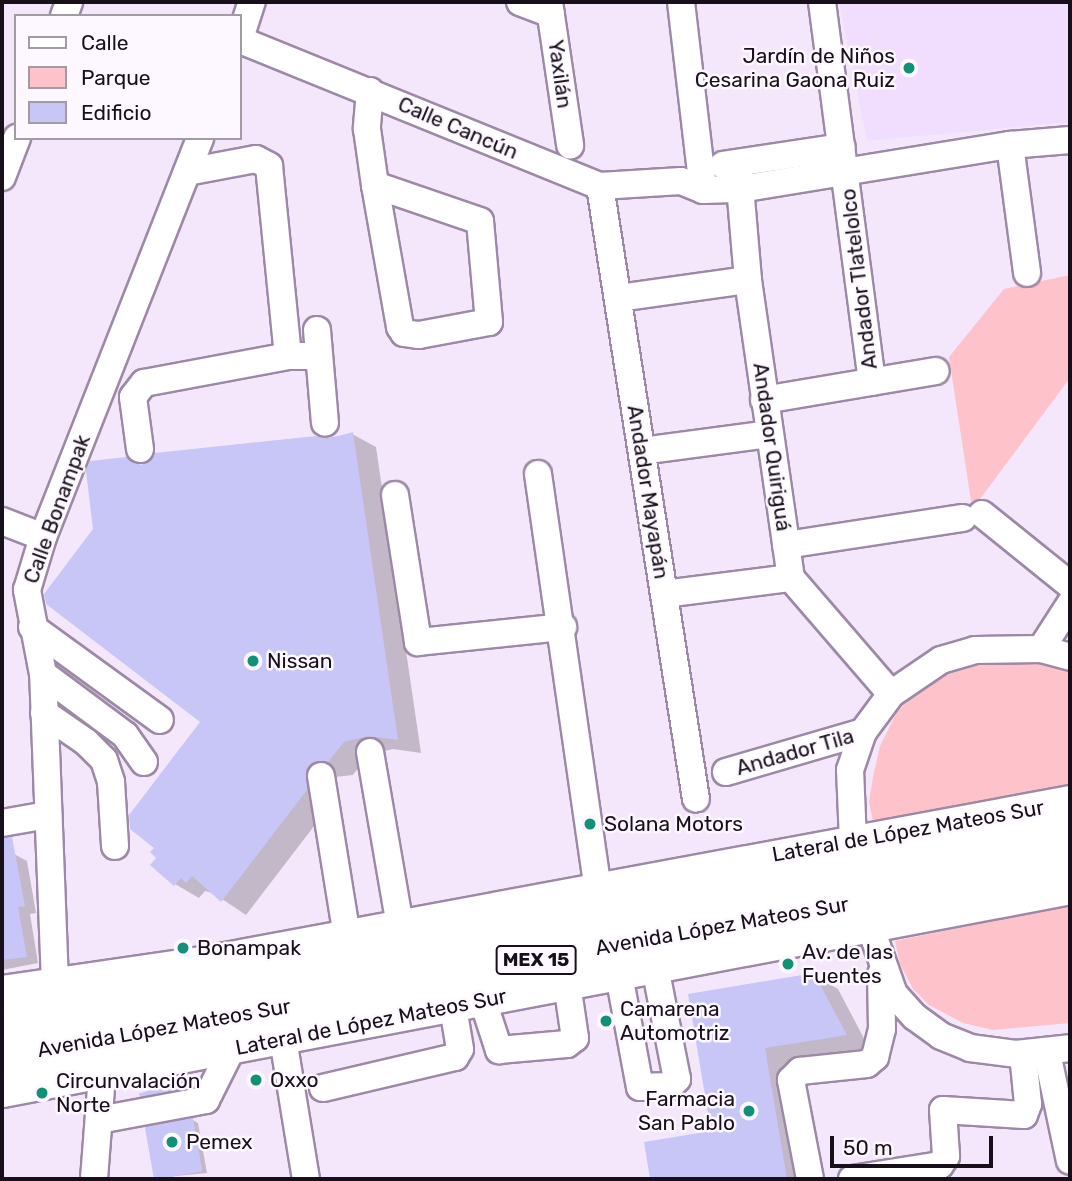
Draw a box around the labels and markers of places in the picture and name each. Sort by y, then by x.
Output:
place label: Jardín de Niños Cesarina Gaona Ruiz [695,43,895,93]
marker: Jardín de Niños Cesarina Gaona Ruiz [901,60,917,76]
place label: Nissan [267,648,332,674]
marker: Nissan [245,653,261,669]
place label: Solana Motors [604,811,743,837]
marker: Solana Motors [582,816,598,832]
place label: Bonampak [197,935,301,961]
place label: Av. de las Fuentes [802,939,893,989]
marker: Bonampak [175,940,191,956]
marker: Av. de las Fuentes [780,956,796,972]
place label: Camarena Automotriz [620,996,729,1046]
marker: Camarena Automotriz [598,1013,614,1029]
place label: Oxxo [270,1067,319,1093]
place label: Circunvalación Norte [56,1068,200,1118]
marker: Oxxo [248,1072,264,1088]
marker: Circunvalación Norte [34,1085,50,1101]
place label: Farmacia San Pablo [638,1086,735,1136]
marker: Farmacia San Pablo [741,1103,757,1119]
place label: Pemex [186,1129,253,1155]
marker: Pemex [164,1134,180,1150]

